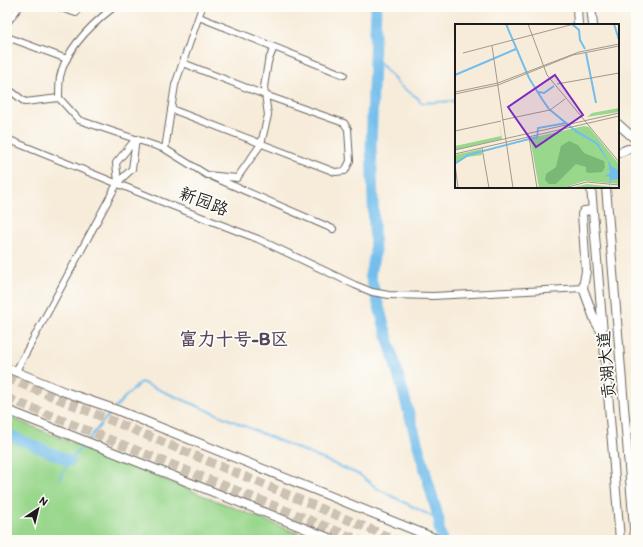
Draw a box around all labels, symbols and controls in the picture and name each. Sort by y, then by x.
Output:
inset map [455,24,619,188]
street label: 新园路 [177,183,231,219]
district label: 富力十号-B区 [180,328,288,350]
street label: 贡湖大道 [593,330,619,400]
north arrow [18,489,58,529]
text: N [37,494,50,509]

